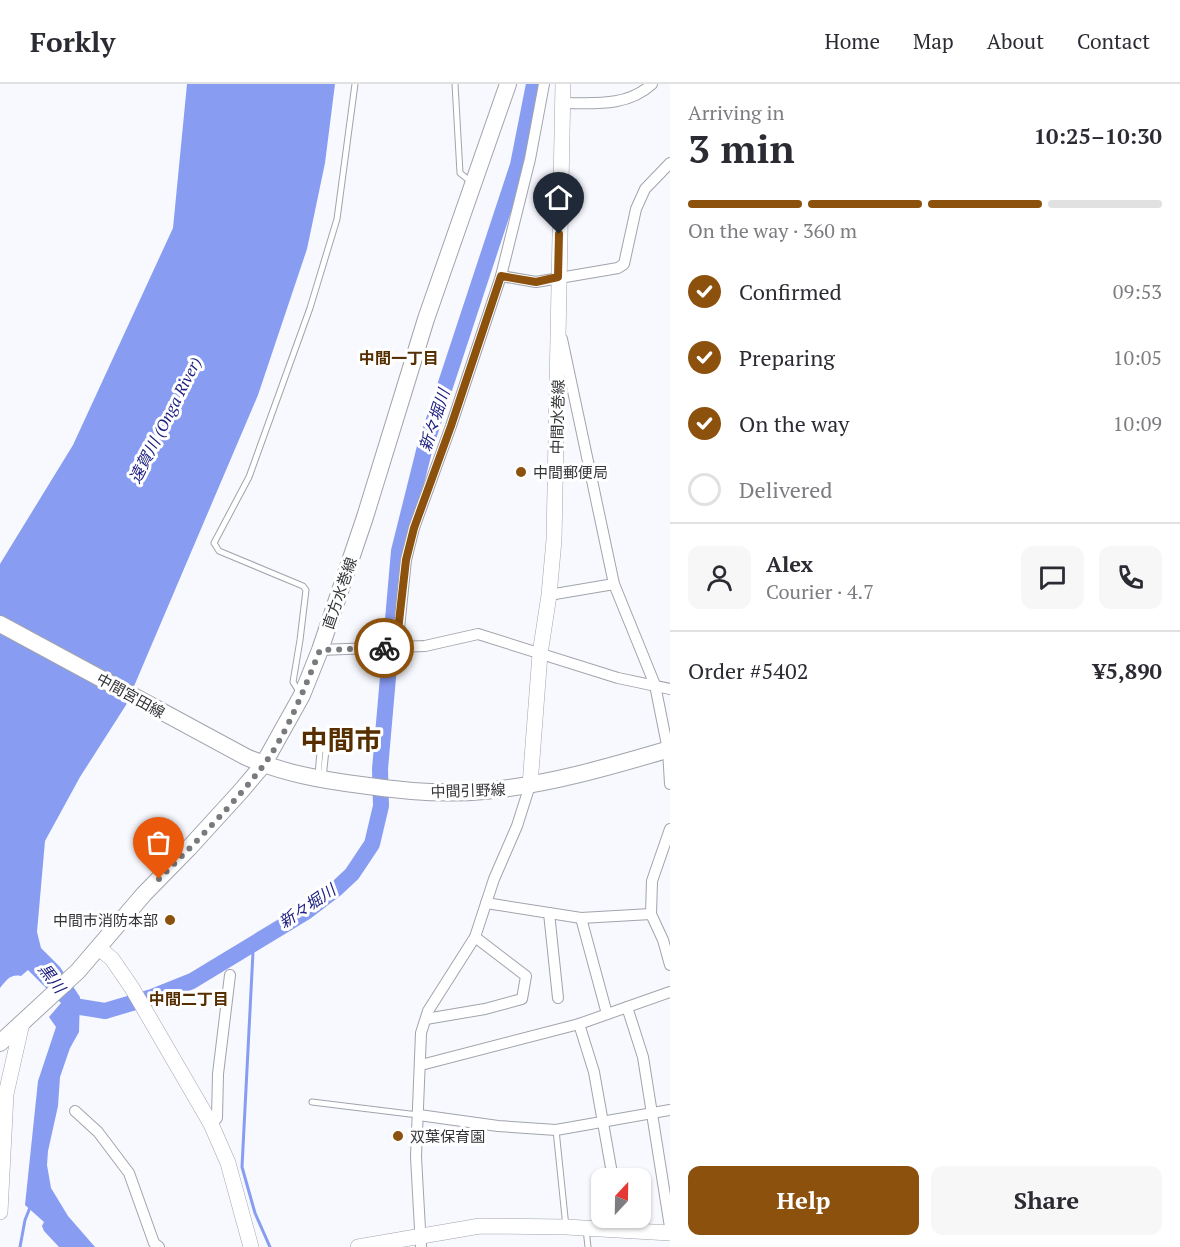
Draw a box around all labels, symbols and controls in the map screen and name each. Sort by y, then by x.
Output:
text: Forkly [30,23,115,60]
text: Home [824,27,880,55]
text: Map [913,27,954,55]
text: About [987,27,1044,55]
text: Contact [1077,27,1150,55]
text: Arriving in [688,99,784,126]
text: 10:25–10:30 [1034,121,1162,150]
text: 3 min [688,122,795,174]
pin [533,172,584,234]
icon: home [542,181,575,214]
text: On the way · 360 m [688,217,857,244]
icon: check [688,275,721,308]
text: Confirmed [739,277,842,306]
text: 09:53 [1113,278,1162,305]
icon: check [688,341,721,374]
text: Preparing [739,343,835,372]
text: 10:05 [1113,344,1162,371]
district label: 中間一丁目 [359,347,439,369]
water label: 遠賀川 (Onga River) [124,353,206,487]
street label: 中間水巻線 [546,379,568,455]
water label: 新々堀川 [414,384,455,454]
icon: check [688,407,721,440]
text: On the way [739,409,849,438]
text: 10:09 [1113,410,1162,437]
place label: 中間郵便局 [533,462,608,482]
marker: 中間郵便局 [514,465,528,479]
text: Delivered [739,475,832,504]
button: person [688,546,751,609]
button: chat [1021,546,1084,609]
button: phone [1099,546,1162,609]
text: Alex [766,549,813,578]
street label: 直方水巻線 [317,554,361,632]
text: Courier · 4.7 [766,578,874,605]
courier [354,618,414,678]
icon: bike [368,632,401,665]
text: Order #5402 [688,656,808,685]
text: ¥5,890 [1093,656,1162,685]
street label: 中間宮田線 [93,668,169,722]
district label: 中間市 [301,722,382,758]
street label: 中間引野線 [430,779,506,801]
pin [133,817,184,879]
icon: bag [142,826,175,859]
water label: 新々堀川 [274,878,341,933]
place label: 中間市消防本部 [53,910,158,930]
marker: 中間市消防本部 [163,913,177,927]
water label: 黒川 [33,959,72,999]
district label: 中間二丁目 [149,988,229,1010]
place label: 双葉保育園 [410,1126,485,1146]
marker: 双葉保育園 [391,1129,405,1143]
button: Help [688,1166,919,1235]
button: Share [931,1166,1162,1235]
north arrow [591,1168,651,1228]
map controls [591,1168,651,1228]

